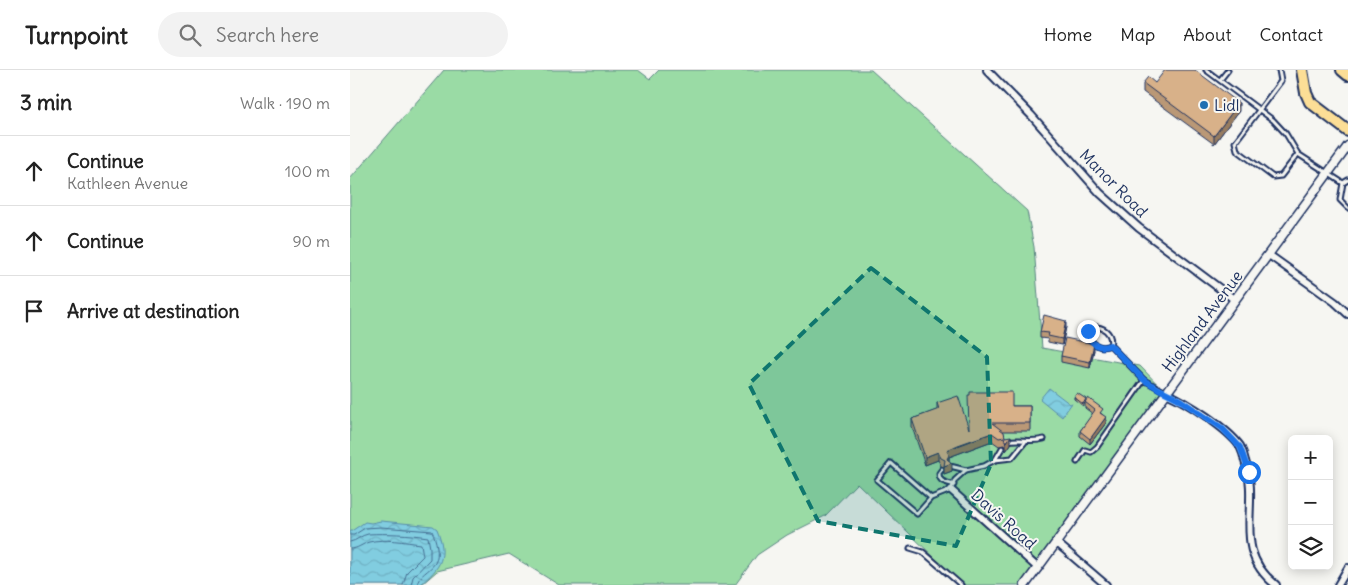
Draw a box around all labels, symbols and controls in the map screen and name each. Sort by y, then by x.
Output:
search box [158,12,508,57]
text: Turnpoint [25,20,128,50]
icon: search [176,21,204,49]
text: Search here [216,23,319,47]
text: Home [1044,23,1092,46]
text: Map [1120,23,1155,46]
text: About [1183,23,1231,46]
text: Contact [1259,23,1323,46]
text: 3 min [20,89,72,116]
text: Walk · 190 m [240,93,330,113]
place label: Lidl [1214,95,1239,115]
marker: Lidl [1198,99,1210,111]
street label: Manor Road [1076,145,1152,221]
text: Continue [67,149,144,173]
icon: ahead [20,157,48,185]
text: 100 m [285,161,330,181]
text: Kathleen Avenue [67,173,188,193]
icon: ahead [20,227,48,255]
text: Continue [67,229,144,253]
text: 90 m [292,231,330,251]
street label: Highland Avenue [1157,266,1247,376]
icon: arrive [20,297,48,325]
text: Arrive at destination [67,299,240,323]
route end [1077,320,1100,343]
map controls [1288,435,1333,570]
button: + [1288,435,1333,480]
route start [1238,461,1261,484]
button: − [1288,480,1333,525]
street label: Davis Road [967,485,1041,553]
button: layers [1288,525,1333,570]

